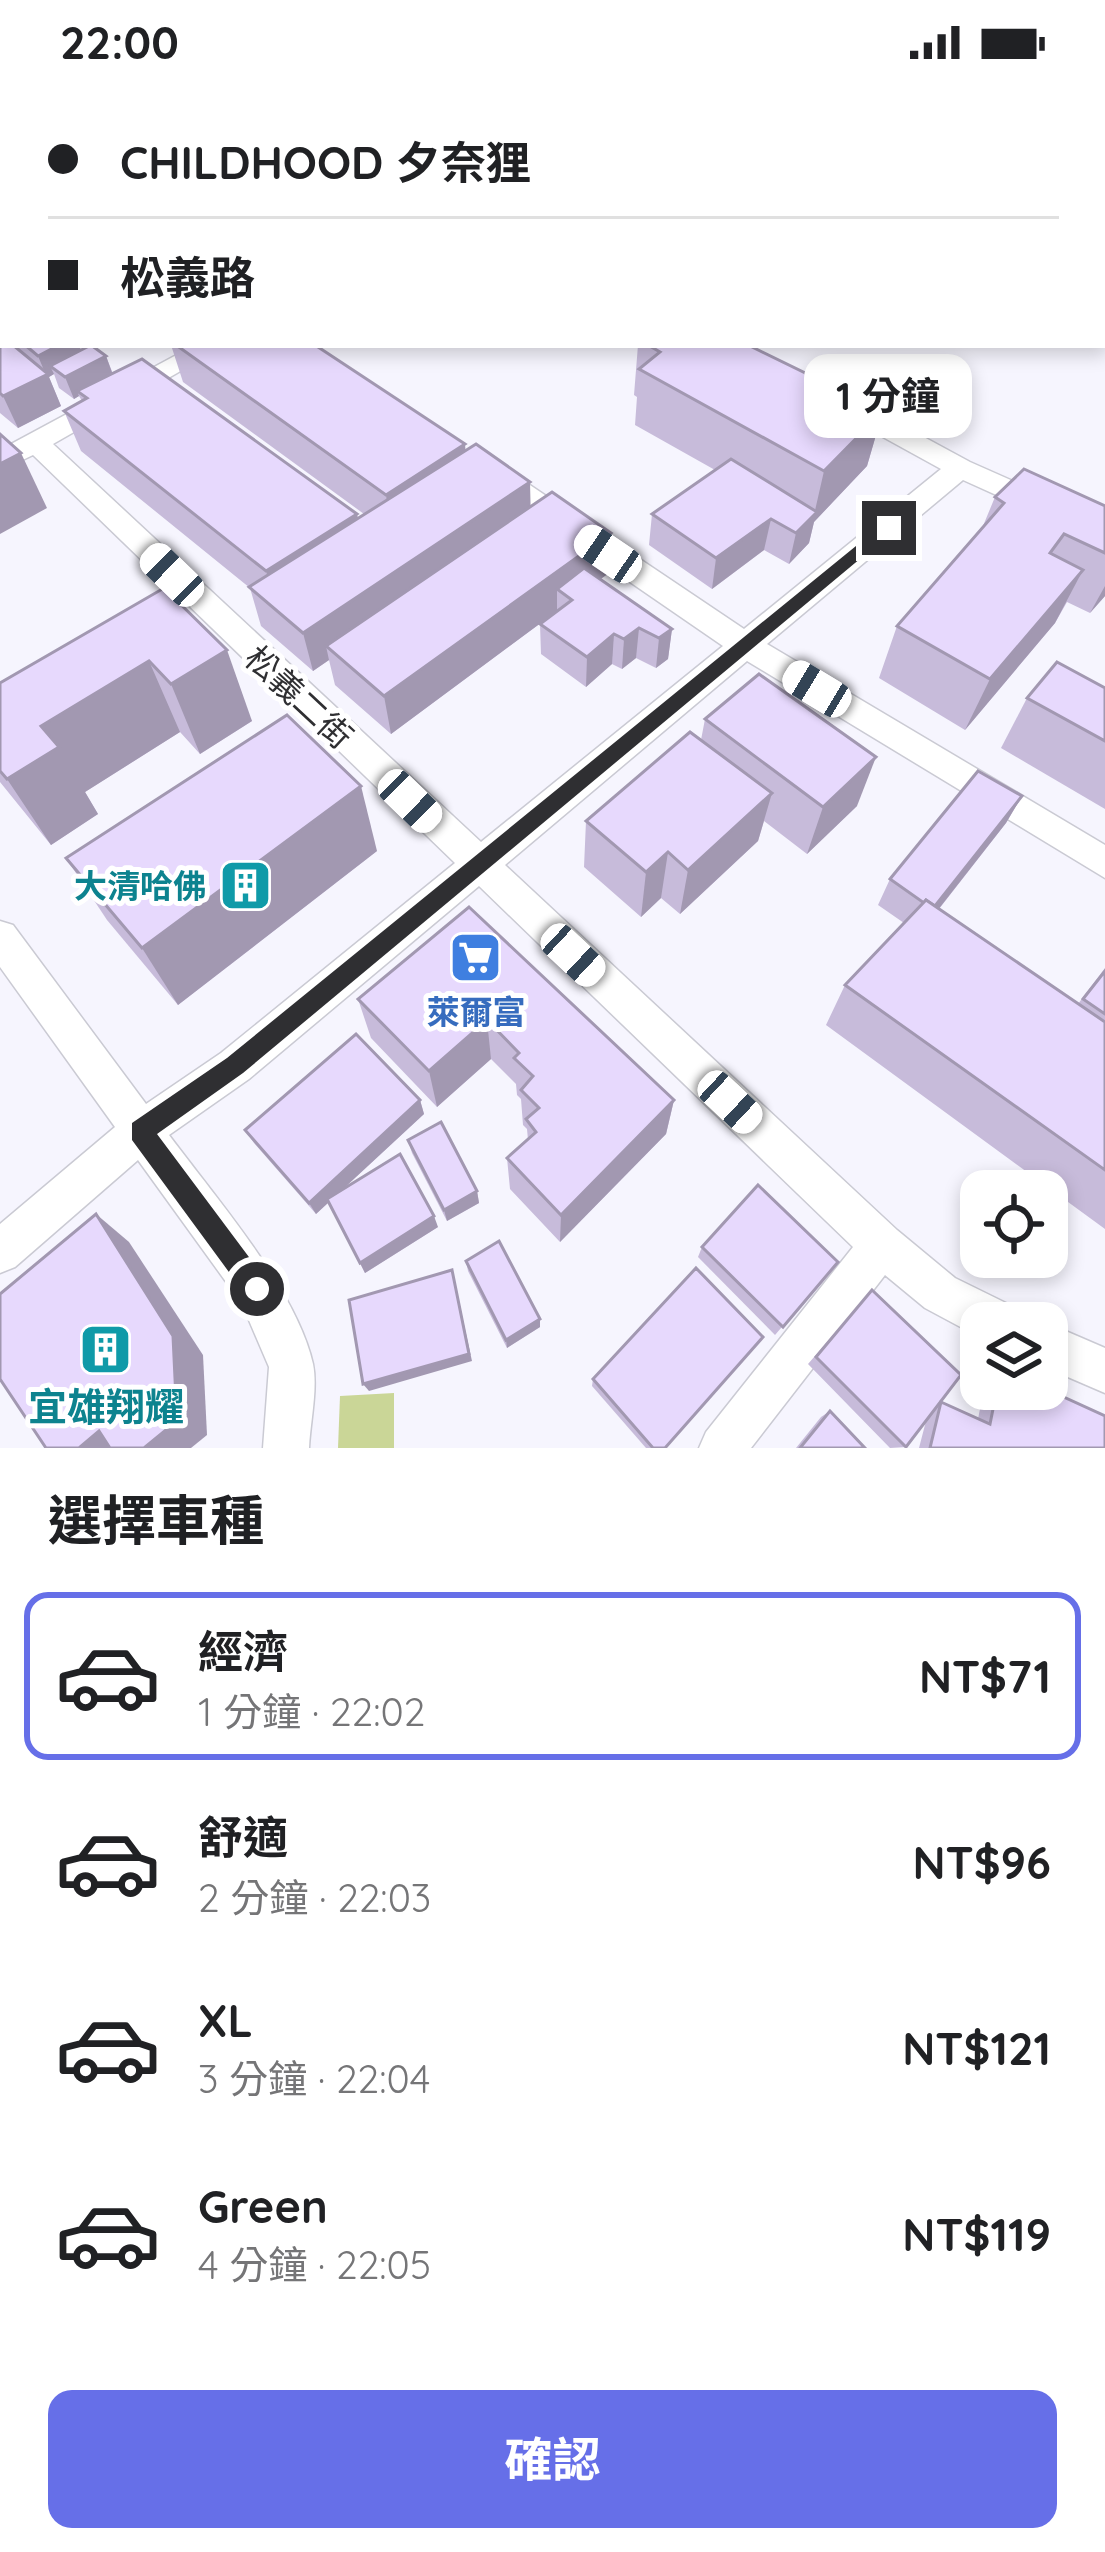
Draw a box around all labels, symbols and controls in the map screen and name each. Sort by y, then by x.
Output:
text: 22:00 [60,14,179,70]
text: CHILDHOOD 夕奈狸 [120,134,531,190]
text: 松義路 [120,249,255,305]
callout: 1 分鐘 [805,354,973,438]
text: 1 分鐘 [836,371,940,420]
route end [862,501,916,555]
car [568,519,648,589]
car [134,537,210,613]
street label: 松義二街 [237,637,362,757]
car [777,655,857,723]
car [372,763,448,839]
building icon: 大清哈佛 [217,858,273,914]
place label: 大清哈佛 [74,865,206,906]
car [534,917,612,993]
supermarket icon: 萊爾富 [448,930,504,986]
place label: 萊爾富 [427,991,526,1032]
car [691,1064,769,1140]
map controls [960,1170,1068,1410]
button: locate [960,1170,1068,1278]
route start [230,1262,284,1316]
button: layers [960,1302,1068,1410]
building icon: 宜雄翔耀 [78,1322,134,1378]
place label: 宜雄翔耀 [28,1382,184,1431]
text: 選擇車種 [48,1486,264,1554]
icon: car [54,1622,162,1730]
text: 經濟 [198,1623,288,1679]
text: NT$71 [919,1648,1051,1704]
text: 1 分鐘 · 22:02 [198,1687,425,1736]
icon: car [54,1808,162,1916]
text: 舒適 [198,1809,288,1865]
text: NT$96 [912,1834,1051,1890]
text: 2 分鐘 · 22:03 [198,1873,431,1922]
text: XL [198,1992,253,2048]
icon: car [54,1994,162,2102]
text: NT$121 [902,2020,1051,2076]
text: 3 分鐘 · 22:04 [198,2054,430,2103]
text: Green [198,2178,328,2234]
icon: car [54,2180,162,2288]
text: NT$119 [902,2206,1051,2262]
text: 4 分鐘 · 22:05 [198,2240,431,2289]
button: 確認 [48,2390,1057,2528]

